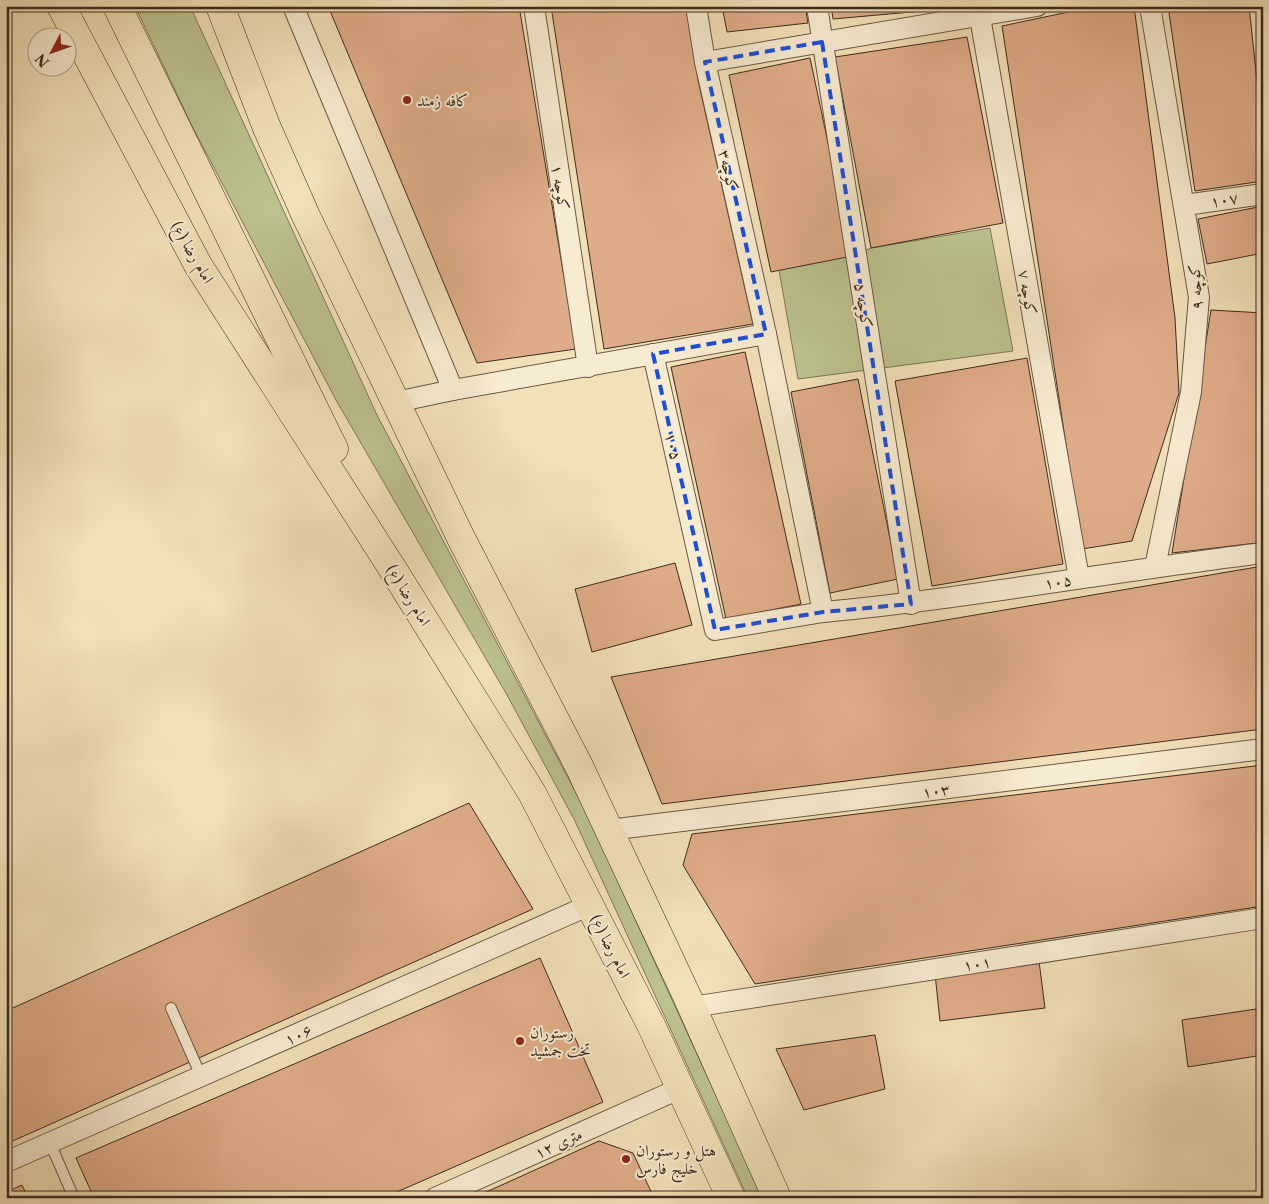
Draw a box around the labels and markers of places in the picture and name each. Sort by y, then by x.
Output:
place label: کافه زمند [417,90,468,110]
marker: کافه زمند [401,94,413,106]
place label: رستوران تخت جمشید [530,1022,591,1060]
marker: رستوران تخت جمشید [514,1035,526,1047]
place label: هتل و رستوران خلیج فارس [636,1140,716,1183]
marker: هتل و رستوران خلیج فارس [620,1153,632,1165]

